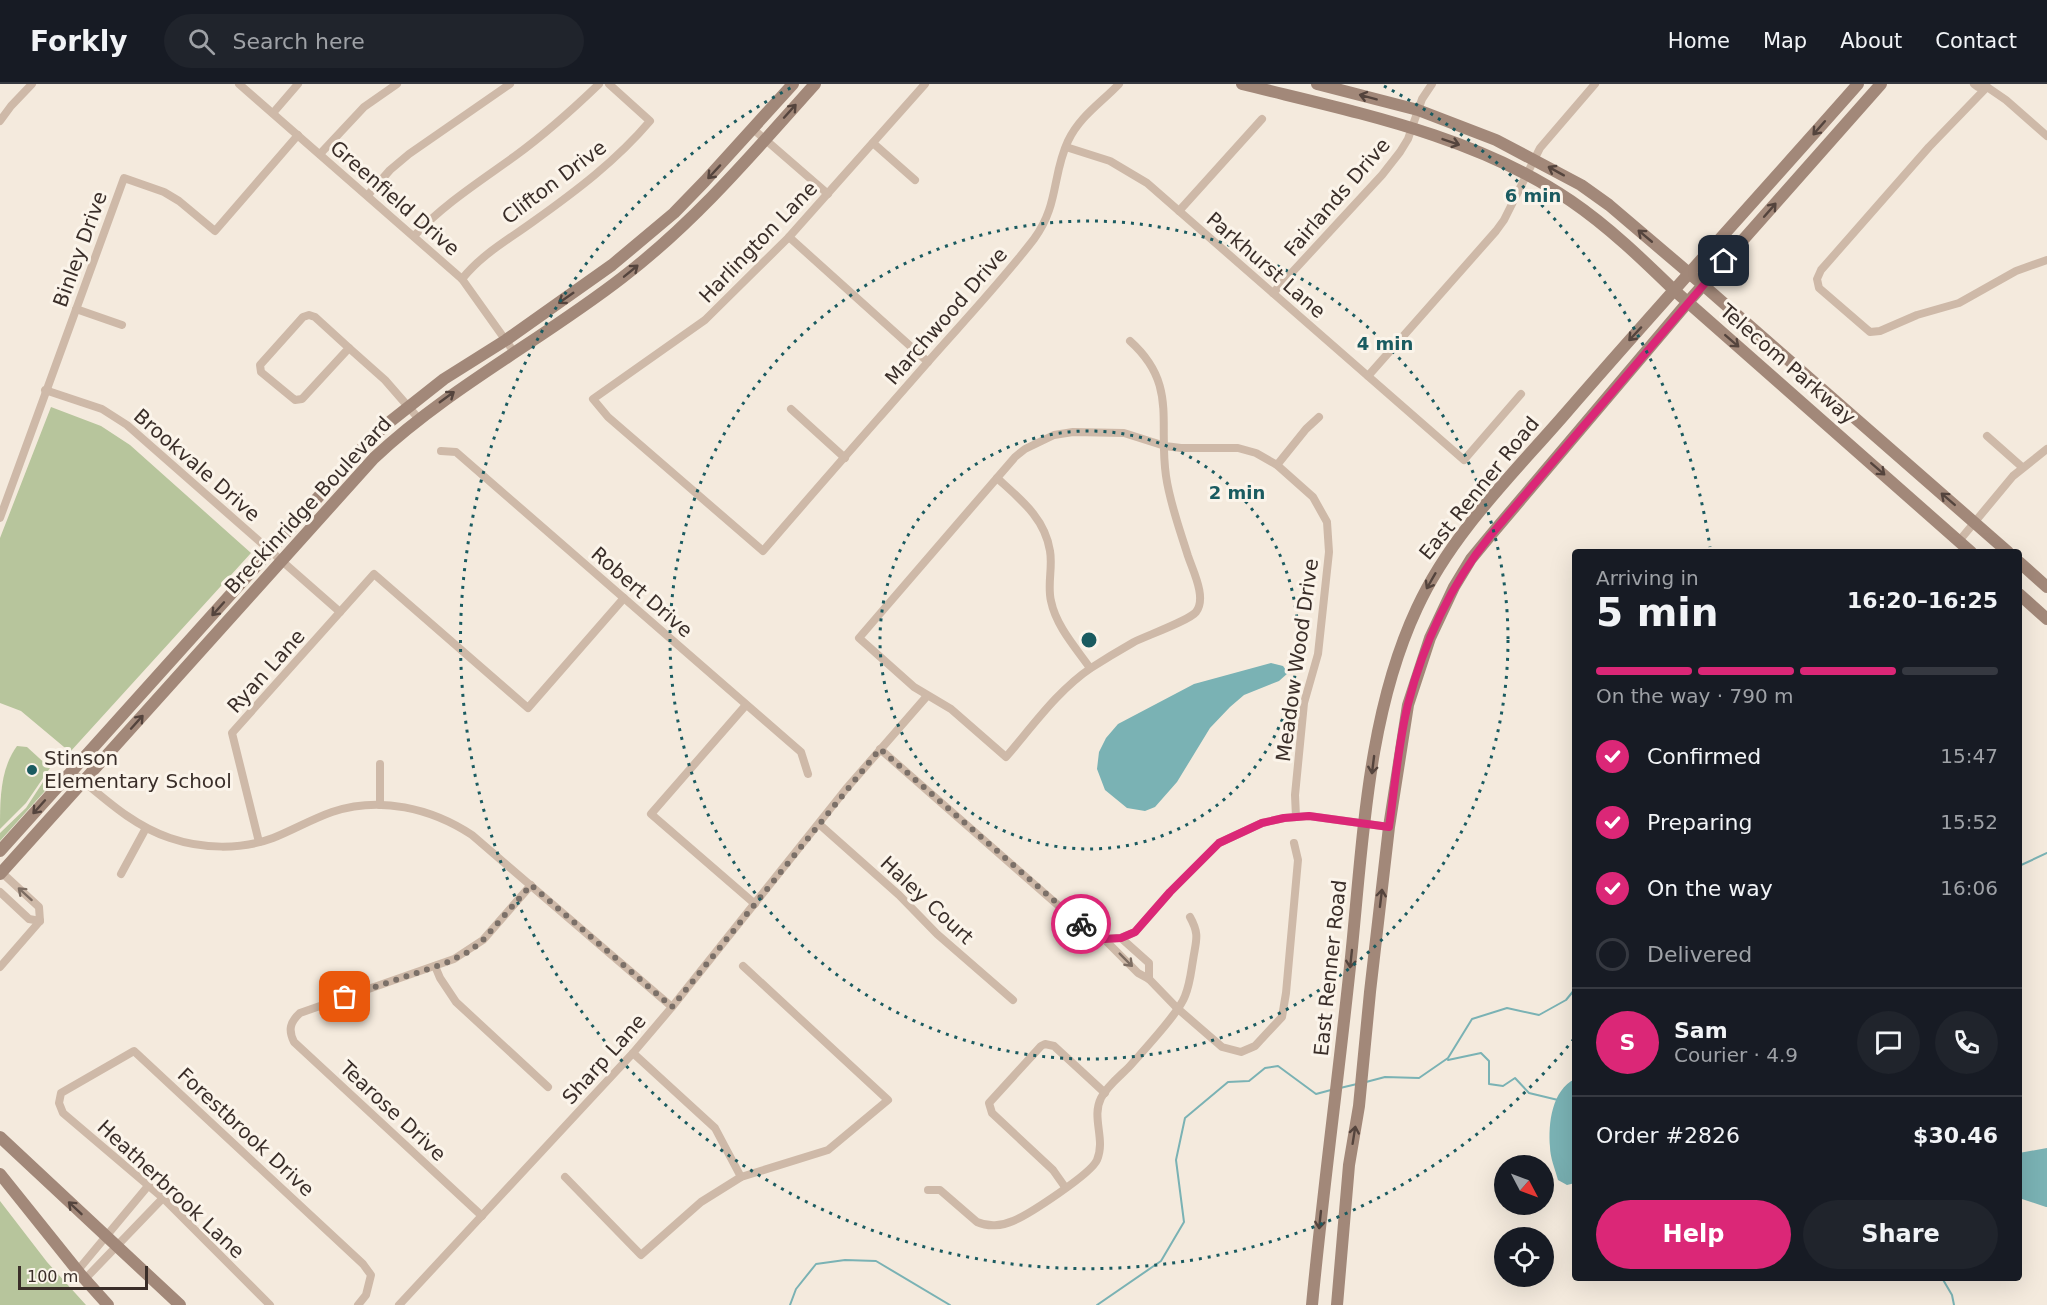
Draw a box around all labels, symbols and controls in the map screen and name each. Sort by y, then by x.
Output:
search box [164,14,584,68]
text: Forkly [30,25,128,58]
icon: search [185,25,218,58]
text: Search here [233,29,365,54]
text: Home [1668,29,1730,53]
text: Map [1763,29,1807,53]
text: About [1840,29,1902,53]
text: Contact [1935,29,2017,53]
one-way arrow [1358,91,1377,103]
one-way arrow [783,104,797,119]
one-way arrow [1812,120,1826,135]
street label: Fairlands Drive [1279,133,1395,261]
street label: Greenfield Drive [325,135,465,261]
street label: Clifton Drive [497,135,611,229]
one-way arrow [1442,137,1461,148]
one-way arrow [707,164,721,179]
one-way arrow [1548,165,1565,177]
street label: Harlington Lane [694,176,822,308]
text: 6 min [1505,185,1561,206]
street label: Binley Drive [48,188,112,310]
one-way arrow [1763,203,1777,218]
street label: Parkhurst Lane [1202,207,1330,323]
one-way arrow [1638,229,1653,243]
pin [1698,235,1749,286]
street label: Marchwood Drive [880,242,1012,390]
icon: home [1707,244,1740,277]
one-way arrow [623,264,639,277]
one-way arrow [558,292,574,304]
street label: Telecom Parkway [1715,298,1861,429]
one-way arrow [1629,326,1643,341]
text: 4 min [1357,333,1413,354]
one-way arrow [1724,334,1739,348]
one-way arrow [439,391,455,404]
street label: Brookvale Drive [129,404,265,526]
street label: Breckinridge Boulevard [220,411,396,599]
street label: East Renner Road [1414,412,1544,564]
one-way arrow [1870,463,1886,476]
text: 2 min [1209,482,1265,503]
one-way arrow [1940,493,1956,506]
street label: Robert Drive [587,542,697,642]
street label: Meadow Wood Drive [1271,557,1323,763]
text: Arriving in [1596,566,1699,590]
one-way arrow [1425,572,1437,589]
text: 16:20–16:25 [1847,588,1998,613]
text: 5 min [1596,590,1718,635]
one-way arrow [211,601,225,616]
street label: Ryan Lane [222,624,310,718]
centre of rings [1079,630,1099,650]
text: On the way · 790 m [1596,684,1794,708]
one-way arrow [130,715,144,730]
icon: check [1596,740,1629,773]
text: Confirmed [1647,744,1761,769]
text: 15:47 [1940,744,1998,768]
place label: Stinson Elementary School [44,746,232,793]
one-way arrow [1367,755,1378,775]
marker: Stinson Elementary School [25,763,39,777]
one-way arrow [32,799,46,814]
icon: check [1596,806,1629,839]
text: Preparing [1647,810,1753,835]
text: 15:52 [1940,810,1998,834]
street label: Haley Court [876,851,979,949]
icon: check [1596,872,1629,905]
text: On the way [1647,876,1773,901]
text: 16:06 [1940,876,1998,900]
street label: East Renner Road [1309,879,1351,1057]
one-way arrow [17,887,32,901]
one-way arrow [1376,889,1387,909]
courier [1051,894,1111,954]
icon: bike [1065,908,1098,941]
text: Delivered [1647,942,1752,967]
one-way arrow [1345,949,1356,969]
one-way arrow [1118,953,1133,968]
pin [319,971,370,1022]
icon: bag [328,980,361,1013]
street label: Sharp Lane [557,1009,651,1109]
button: chat [1857,1011,1920,1074]
button: phone [1935,1011,1998,1074]
text: Sam [1674,1018,1728,1043]
text: S [1620,1030,1635,1055]
text: Courier · 4.9 [1674,1043,1798,1067]
street label: Tearose Drive [334,1055,451,1166]
street label: Forestbrook Drive [173,1063,319,1201]
street label: Heatherbrook Lane [93,1115,249,1263]
text: Order #2826 [1596,1123,1740,1148]
text: $30.46 [1913,1123,1998,1148]
one-way arrow [1349,1126,1360,1146]
north arrow [1494,1155,1554,1215]
map controls [1494,1155,1554,1287]
button: Help [1596,1200,1791,1269]
button: Share [1803,1200,1998,1269]
one-way arrow [68,1201,83,1215]
one-way arrow [1314,1209,1325,1229]
button: locate [1494,1227,1554,1287]
scale bar [18,1263,148,1290]
text: 100 m [27,1267,78,1286]

